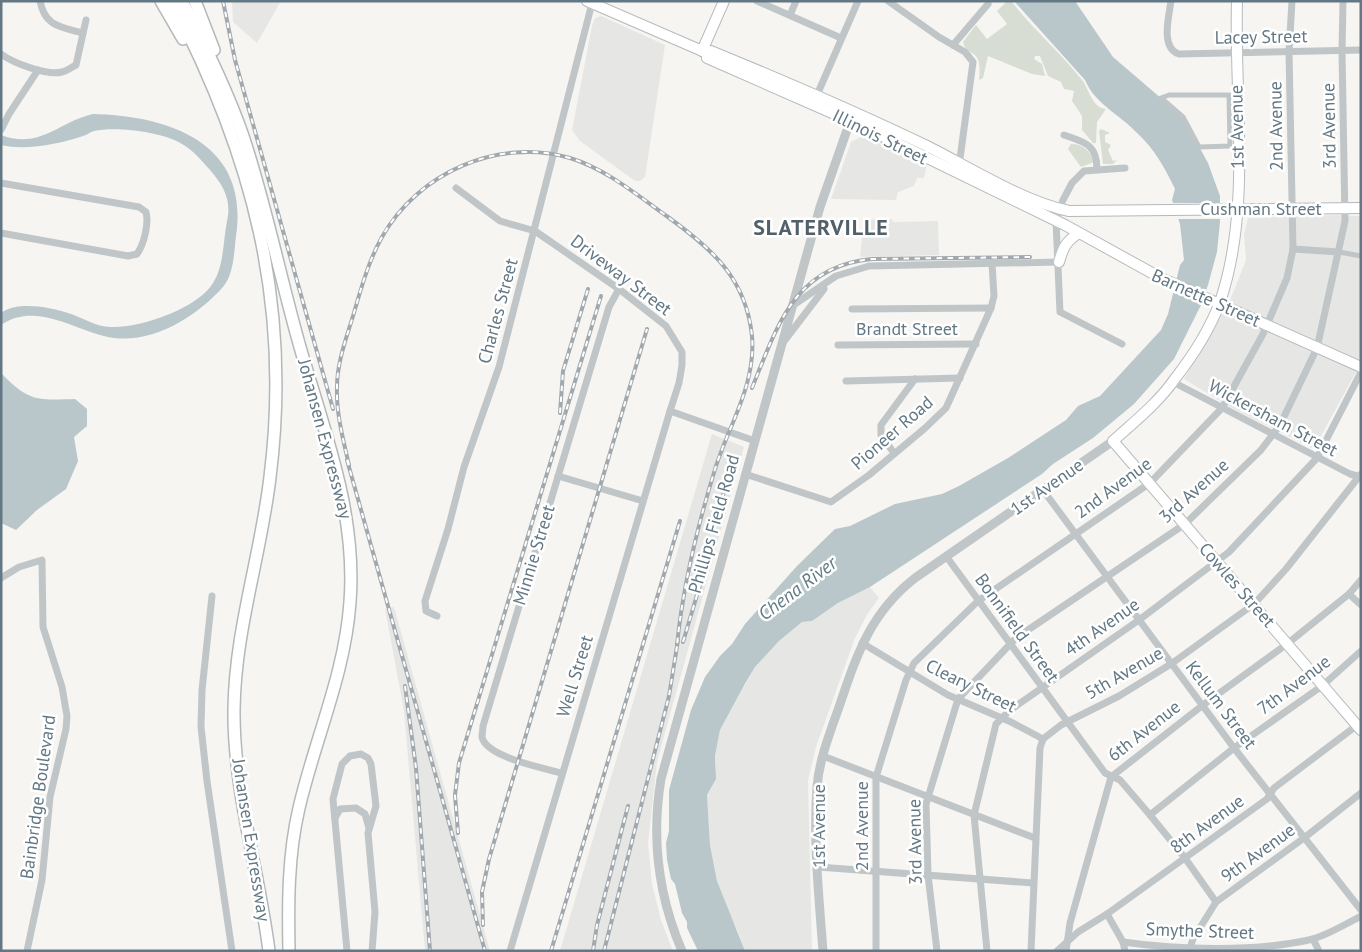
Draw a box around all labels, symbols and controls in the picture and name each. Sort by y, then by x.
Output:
street label: Lacey Street [1214,24,1308,49]
street label: 2nd Avenue [1263,81,1288,171]
street label: 3rd Avenue [1316,83,1341,169]
street label: 1st Avenue [1224,85,1249,169]
street label: Illinois Street [829,104,932,170]
street label: Cushman Street [1200,197,1322,220]
district label: SLATERVILLE [753,213,889,241]
street label: Driveway Street [566,229,676,320]
street label: Charles Street [472,256,523,366]
street label: Barnette Street [1148,263,1264,332]
street label: Brandt Street [856,317,958,340]
street label: Johansen Expressway [293,355,358,522]
street label: Wickersham Street [1205,374,1342,461]
street label: Pioneer Road [846,391,938,475]
street label: Phillips Field Road [683,452,744,596]
street label: 2nd Avenue [1070,452,1156,523]
street label: 1st Avenue [1006,453,1088,520]
street label: 3rd Avenue [1154,453,1233,528]
street label: Minnie Street [507,502,560,608]
street label: Cowles Street [1194,537,1281,632]
water label: Chena River [753,550,842,625]
street label: Bonnifield Street [970,569,1065,687]
street label: 4th Avenue [1060,592,1144,661]
street label: Well Street [551,632,598,720]
street label: 5th Avenue [1081,641,1167,704]
street label: 7th Avenue [1253,650,1335,720]
street label: Cleary Street [922,654,1020,717]
street label: Kellum Street [1181,656,1262,753]
street label: 6th Avenue [1103,695,1185,766]
street label: Bainbridge Boulevard [15,713,60,880]
street label: Johansen Expressway [227,756,276,924]
street label: 2nd Avenue [850,781,873,871]
street label: 1st Avenue [807,784,830,868]
street label: 8th Avenue [1165,789,1248,858]
street label: 3rd Avenue [902,799,927,885]
street label: 9th Avenue [1216,818,1299,887]
street label: Smythe Street [1145,917,1255,944]

